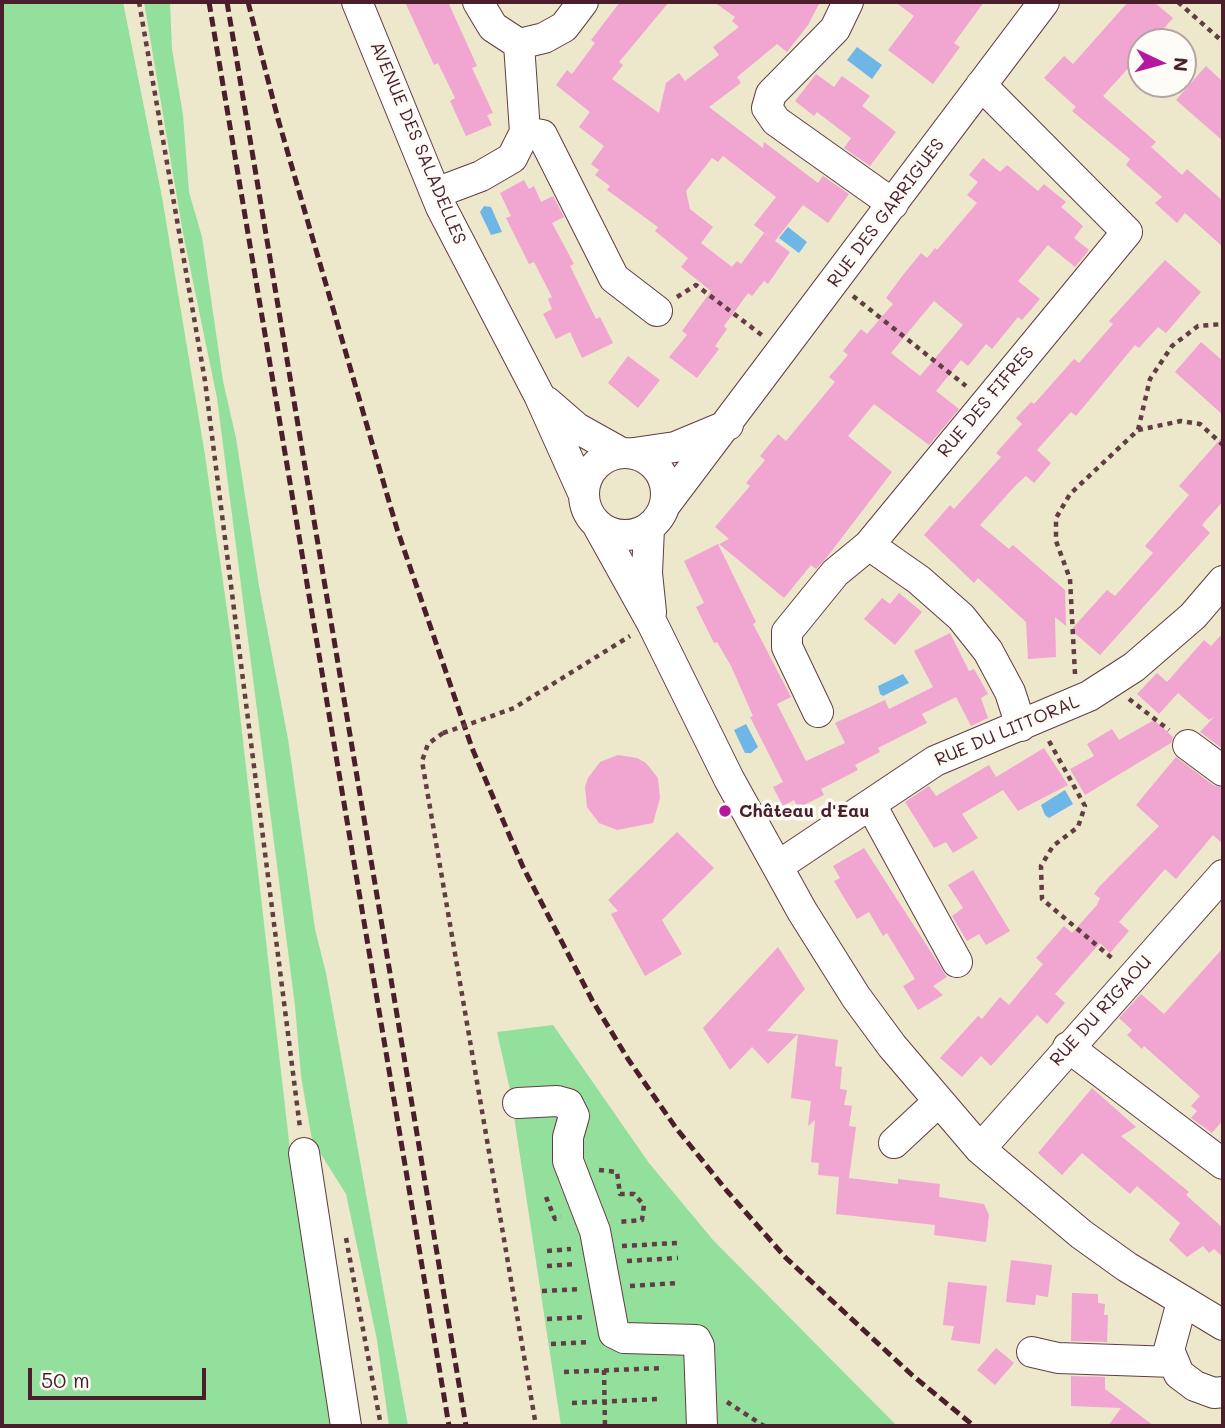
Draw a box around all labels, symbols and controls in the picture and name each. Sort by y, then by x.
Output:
north arrow [1127,28,1197,98]
street label: AVENUE DES SALADELLES [365,38,471,248]
text: N [1168,56,1195,73]
street label: RUE DES GARRIGUES [823,134,949,292]
street label: RUE DES FIFRES [933,342,1039,462]
street label: RUE DU LITTORAL [931,691,1083,771]
place label: Château d'Eau [739,800,870,822]
marker: Château d'Eau [717,803,733,819]
street label: RUE DU RIGAOU [1046,951,1156,1071]
scale bar [32,1354,210,1398]
text: 50 m [41,1366,90,1393]

